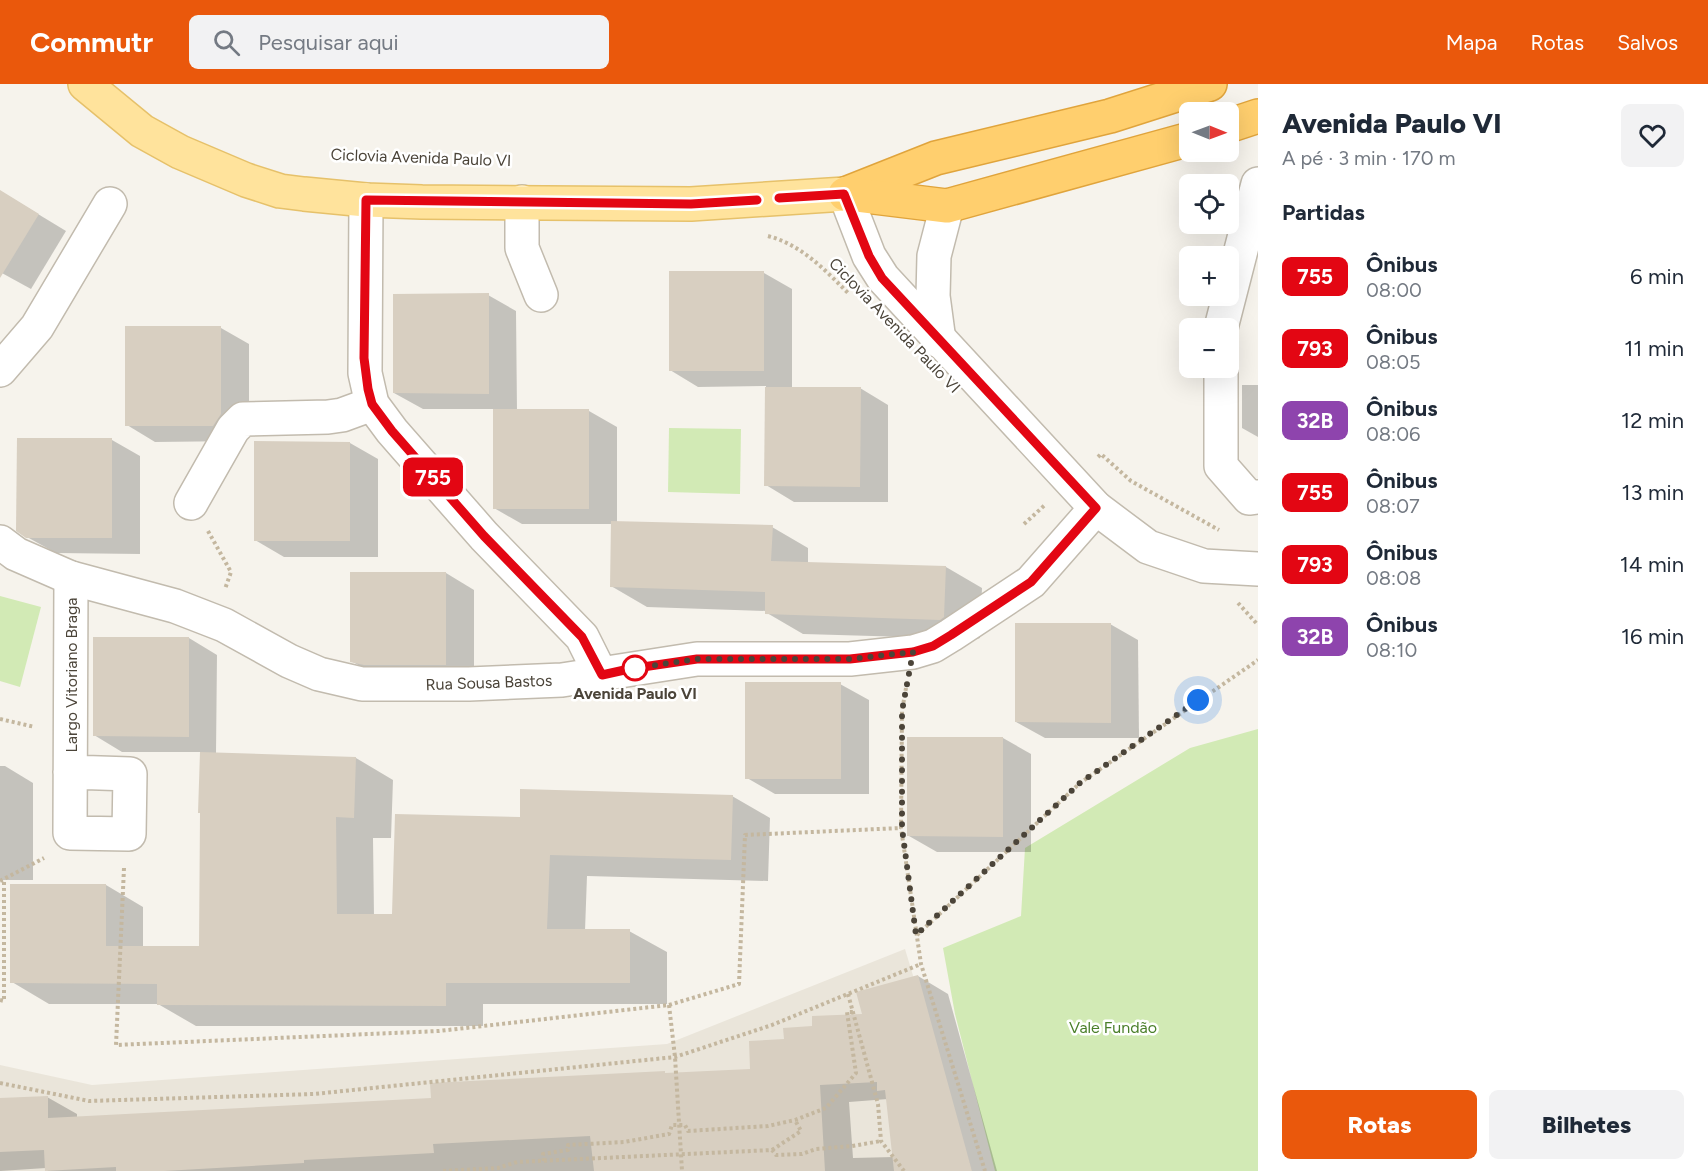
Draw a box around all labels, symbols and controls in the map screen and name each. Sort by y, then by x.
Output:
search box [189,15,609,69]
text: Commutr [30,25,153,59]
icon: search [210,26,243,59]
text: Pesquisar aqui [258,29,399,56]
text: Mapa [1446,30,1497,55]
text: Rotas [1530,30,1584,55]
text: Salvos [1617,30,1678,55]
north arrow [1179,102,1239,162]
map controls [1179,102,1239,378]
button: heart [1621,104,1684,167]
text: Avenida Paulo VI [1282,106,1501,140]
street label: Ciclovia Avenida Paulo VI [330,145,512,170]
text: A pé · 3 min · 170 m [1282,146,1456,170]
button: locate [1179,174,1239,234]
text: Partidas [1282,199,1365,226]
button: + [1179,246,1239,306]
text: Ônibus [1366,251,1437,278]
street label: Ciclovia Avenida Paulo VI [825,254,964,397]
text: 6 min [1630,263,1684,290]
text: 755 [1297,264,1333,289]
text: 08:00 [1366,278,1422,302]
button: − [1179,318,1239,378]
text: Ônibus [1366,323,1437,350]
text: 11 min [1624,335,1684,362]
text: 793 [1297,336,1333,361]
text: 08:05 [1366,350,1420,374]
text: Ônibus [1366,395,1437,422]
text: 12 min [1621,407,1684,434]
text: 32B [1297,408,1333,433]
text: 08:06 [1366,422,1420,446]
line badge: 755 [398,458,468,496]
text: 755 [415,465,451,490]
text: Ônibus [1366,467,1437,494]
text: 13 min [1621,479,1684,506]
text: 755 [1297,480,1333,505]
text: 08:07 [1366,494,1420,518]
text: Ônibus [1366,539,1437,566]
text: 14 min [1620,551,1684,578]
text: 793 [1297,552,1333,577]
text: 08:08 [1366,566,1421,590]
street label: Largo Vitoriano Braga [62,598,81,752]
text: Ônibus [1366,611,1437,638]
text: 16 min [1621,623,1684,650]
text: 32B [1297,624,1333,649]
text: 08:10 [1366,638,1417,662]
marker: Avenida Paulo VI [622,655,648,681]
street label: Rua Sousa Bastos [425,671,553,694]
place label: Avenida Paulo VI [573,684,697,703]
your location [1183,685,1213,715]
park label: Vale Fundão [1069,1018,1157,1037]
button: Rotas [1282,1090,1477,1159]
button: Bilhetes [1489,1090,1684,1159]

